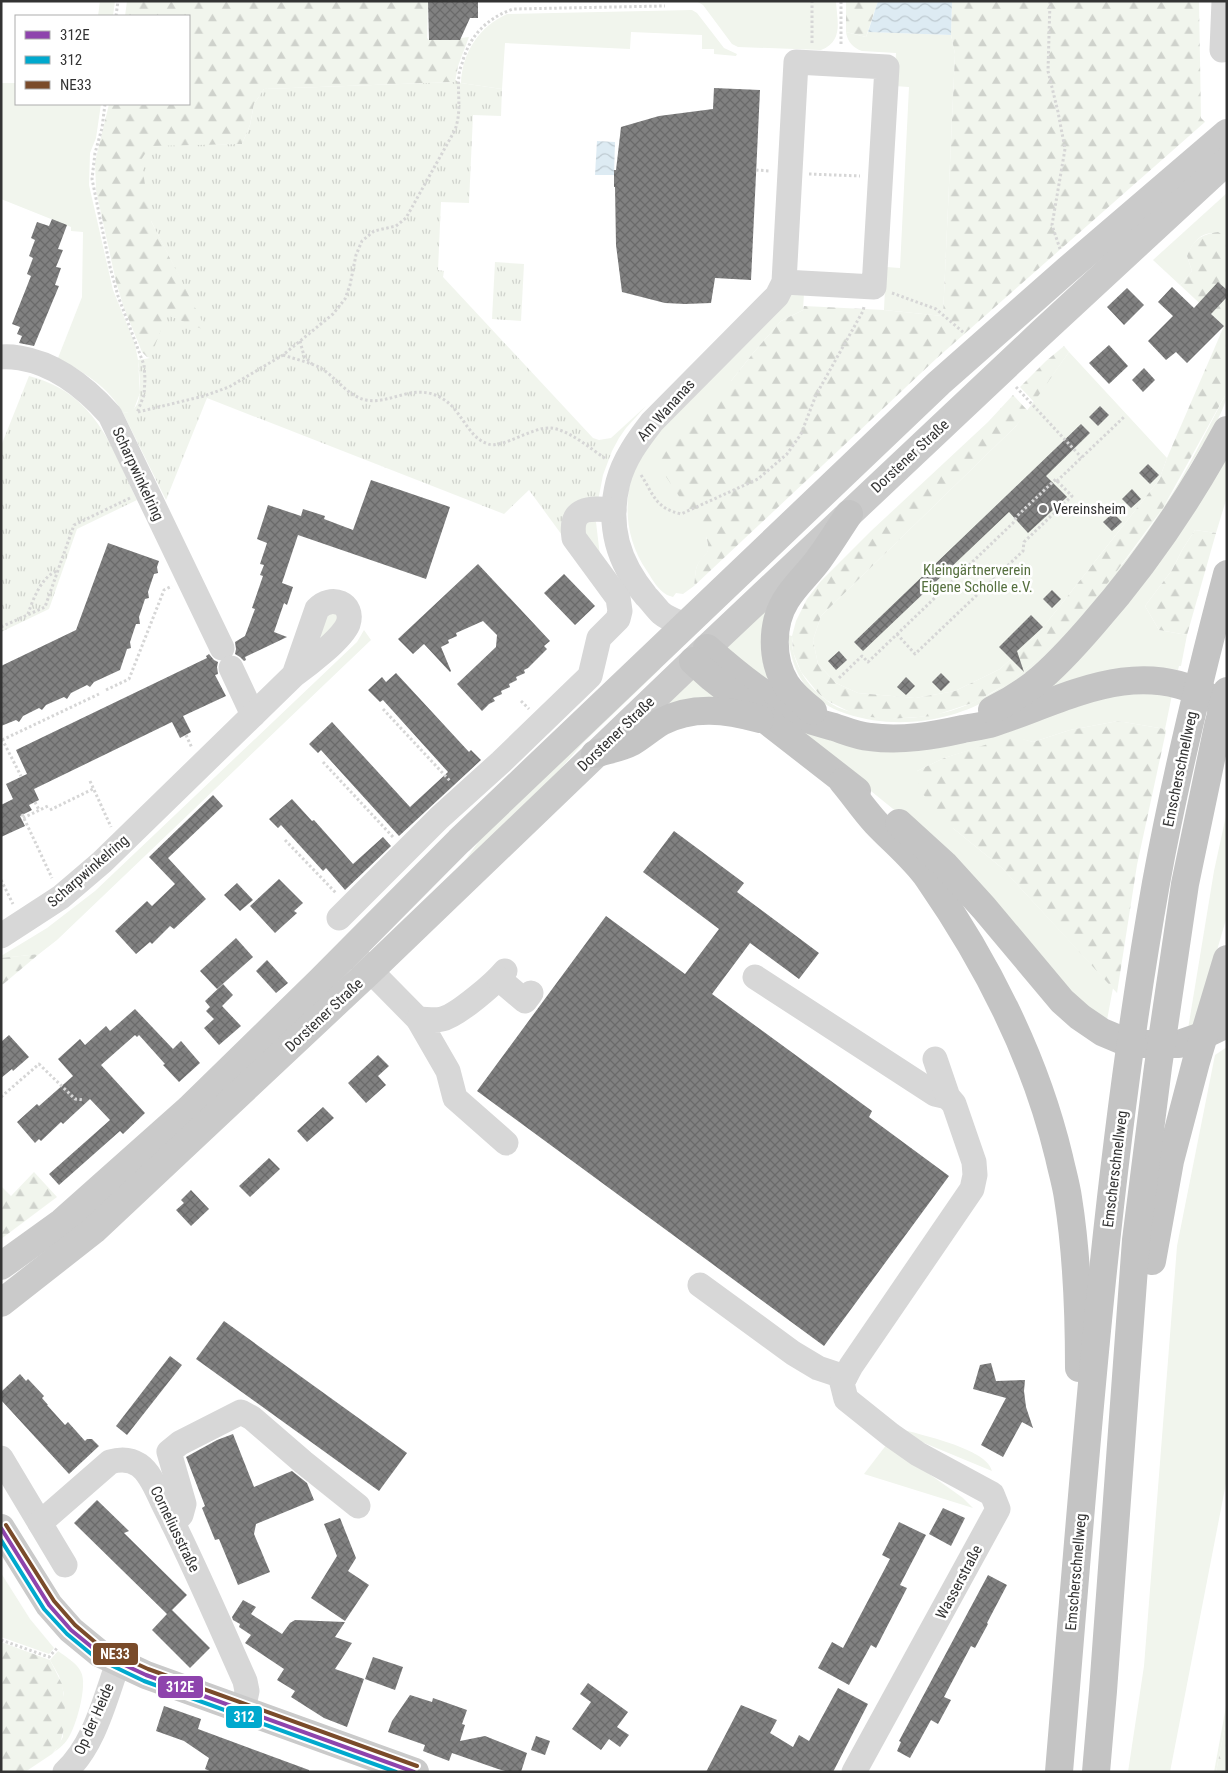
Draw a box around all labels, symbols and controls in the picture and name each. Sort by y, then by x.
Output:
legend [15,15,190,105]
text: 312E [60,26,90,44]
text: 312 [60,51,82,69]
text: NE33 [60,76,92,94]
street label: Am Wananas [633,375,699,445]
street label: Dorstener Straße [867,415,953,497]
street label: Scharpwinkelring [108,424,168,524]
place label: Vereinsheim [1053,500,1126,518]
marker: Vereinsheim [1037,503,1049,515]
park label: Kleingärtnerverein Eigene Scholle e.V. [921,561,1033,596]
street label: Dorstener Straße [574,693,658,775]
street label: Emscherschnellweg [1159,710,1201,828]
street label: Scharpwinkelring [44,831,132,911]
street label: Dorstener Straße [281,974,367,1056]
street label: Emscherschnellweg [1099,1109,1131,1229]
street label: Corneliusstraße [146,1483,204,1575]
street label: Emscherschnellweg [1062,1513,1090,1631]
street label: Wasserstraße [932,1542,986,1622]
line badge: NE33 [92,1642,139,1666]
text: NE33 [100,1646,130,1662]
line badge: 312E [157,1675,204,1699]
text: 312E [166,1679,194,1695]
street label: Op der Heide [70,1680,118,1758]
line badge: 312 [225,1705,263,1729]
text: 312 [233,1709,255,1725]

